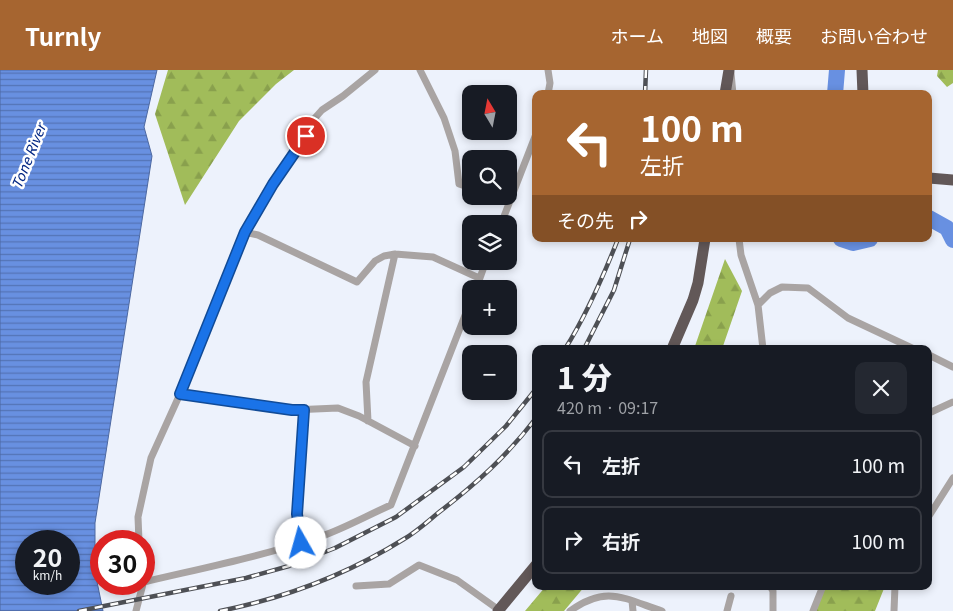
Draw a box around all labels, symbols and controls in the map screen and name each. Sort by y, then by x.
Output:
text: Turnly [25,18,101,53]
text: ホーム [611,22,664,48]
text: 地図 [692,22,728,48]
text: 概要 [756,22,792,48]
text: お問い合わせ [820,22,928,48]
north arrow [462,85,518,140]
map controls [462,85,517,400]
text: 100 m [640,101,744,152]
icon: left [557,110,622,175]
pin [285,115,327,157]
water label: Tone River [6,118,51,191]
icon: arrive [292,122,320,150]
text: 左折 [640,148,684,180]
button: search [462,150,517,205]
icon: right [624,205,652,233]
text: その先 [557,206,614,233]
button: layers [462,215,517,270]
button: + [462,280,517,335]
button: − [462,345,517,400]
text: 1 分 [557,354,612,398]
button: close [855,362,907,414]
text: 420 m · 09:17 [557,395,658,419]
icon: left [559,450,587,478]
text: 左折 [602,451,640,478]
text: 100 m [852,451,905,478]
position arrow [274,516,326,568]
icon: right [559,526,587,554]
text: 右折 [602,527,640,554]
text: 100 m [852,527,905,554]
speed limit sign: 30 [90,530,155,595]
text: 20 [33,538,62,574]
text: km/h [33,566,62,583]

